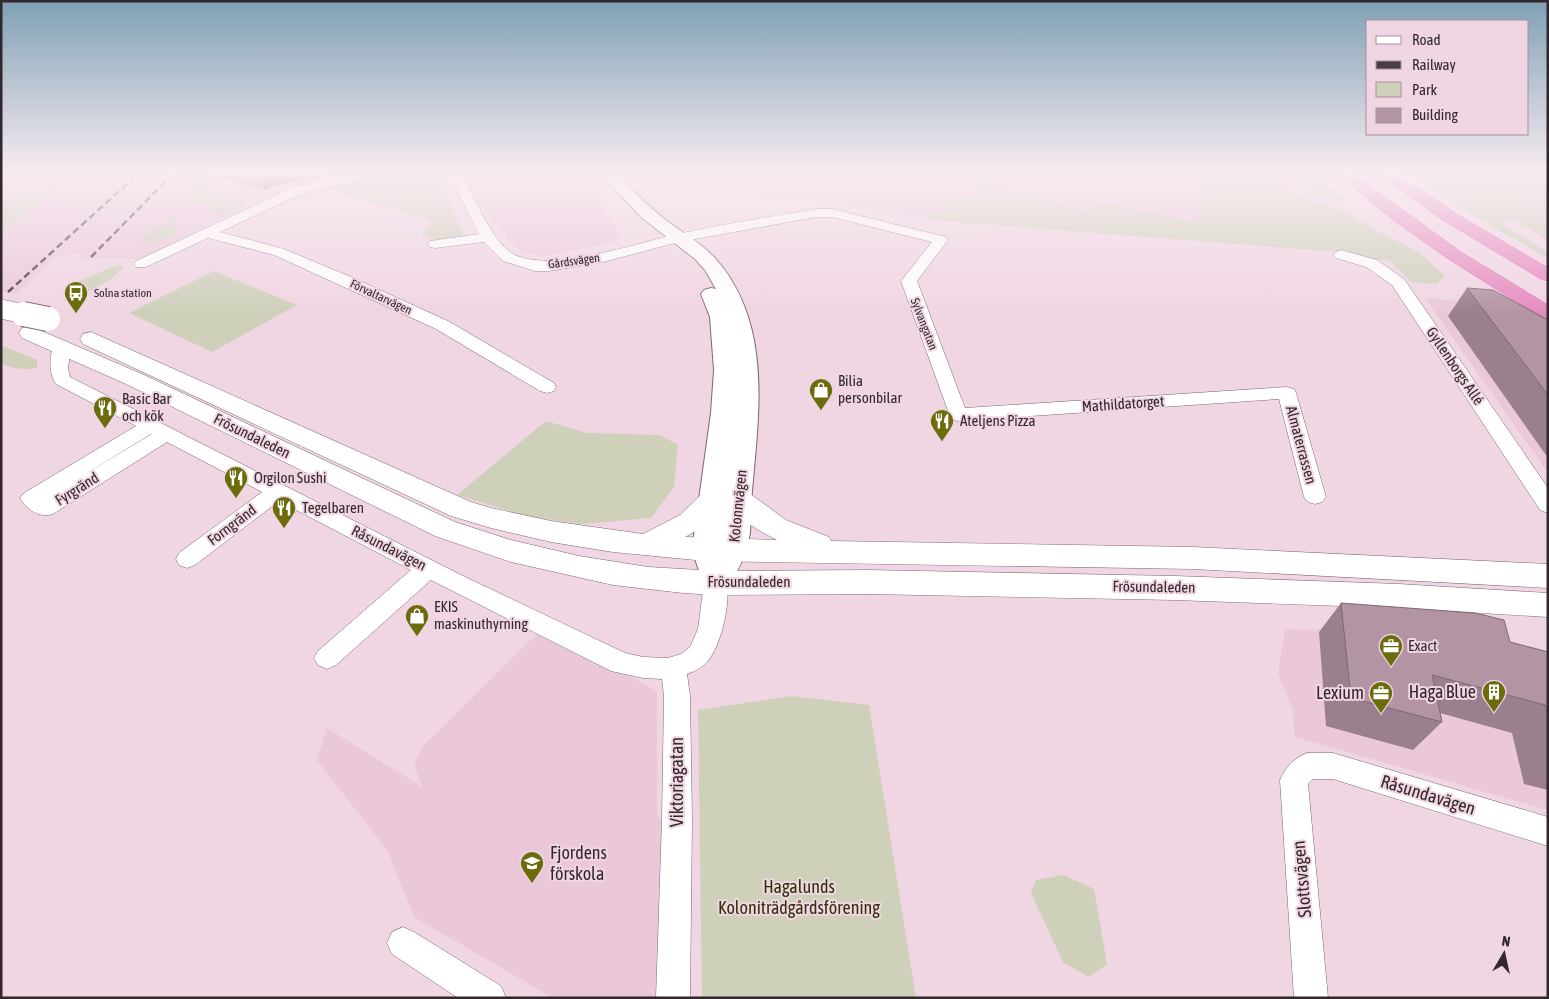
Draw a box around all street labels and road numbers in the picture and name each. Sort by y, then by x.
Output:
street label: Gårdsvägen [547,250,601,272]
street label: Förvaltarvägen [348,277,414,317]
street label: Sylvangatan [908,296,940,352]
street label: Gyllenborgs Allé [1423,324,1488,408]
street label: Mathildatorget [1081,392,1165,415]
street label: Almaterrassen [1283,404,1320,486]
street label: Frösundaleden [211,410,293,461]
street label: Fyrgränd [52,469,102,509]
street label: Kolonnvägen [725,469,750,543]
street label: Forngränd [204,501,259,548]
street label: Råsundavägen [349,521,429,574]
street label: Frösundaleden [708,573,790,590]
street label: Frösundaleden [1112,577,1196,596]
street label: Viktoriagatan [666,737,687,827]
street label: Råsundavägen [1378,770,1478,819]
street label: Slottsvägen [1288,840,1315,918]

